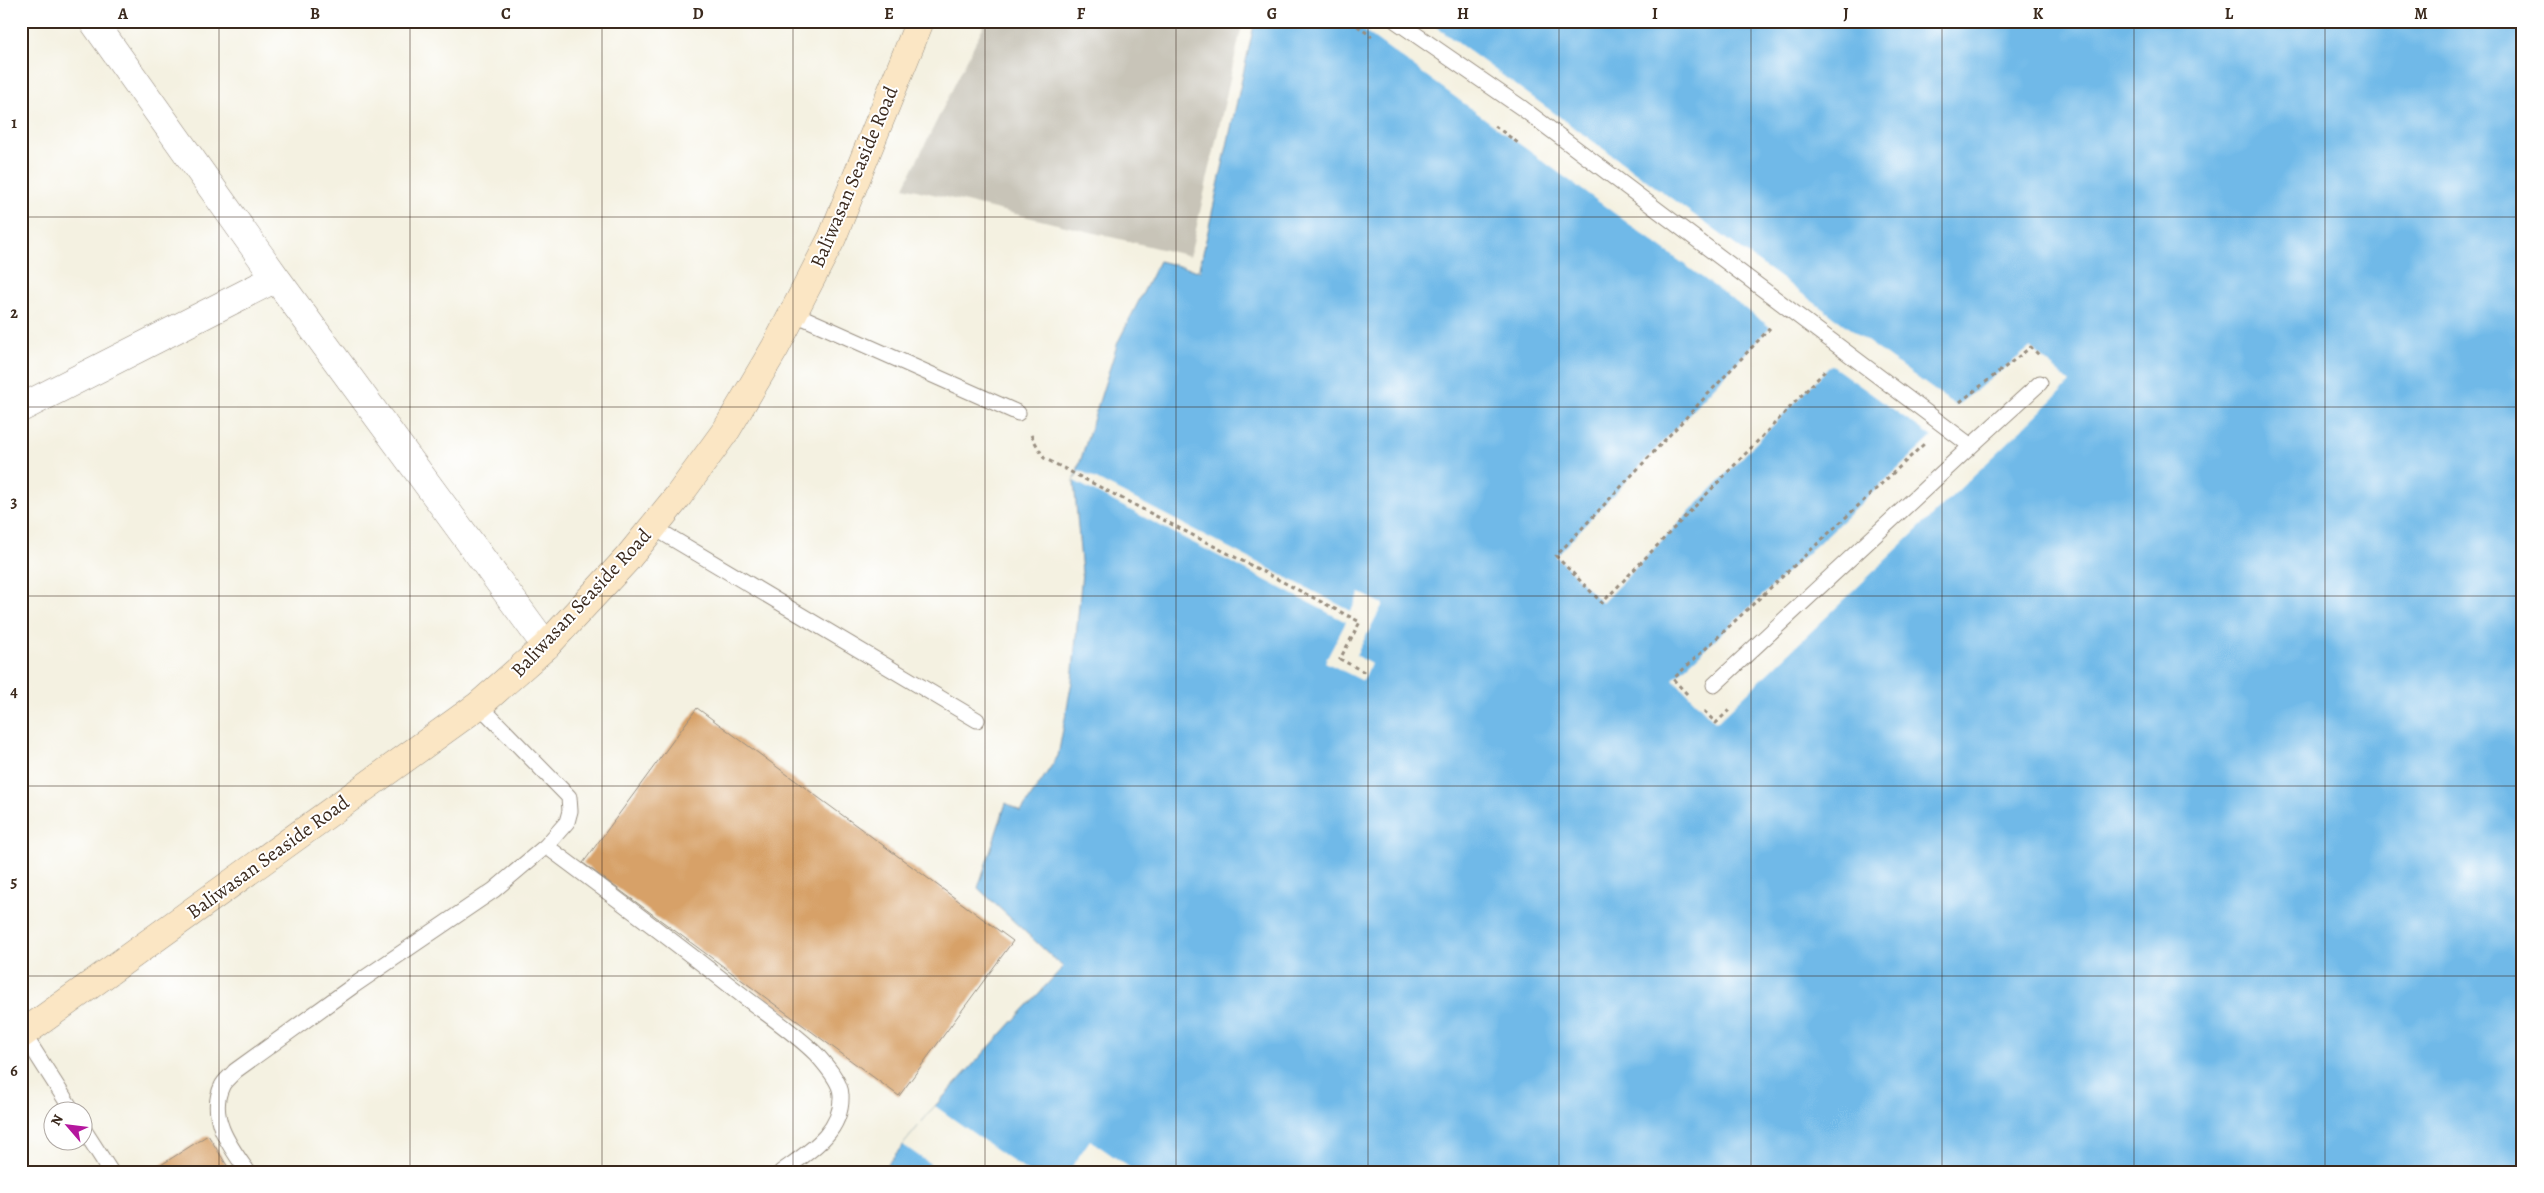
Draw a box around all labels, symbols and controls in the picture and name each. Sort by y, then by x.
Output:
text: A [117,3,129,25]
text: B [310,3,320,25]
text: C [501,3,511,25]
text: D [692,3,704,25]
text: E [884,3,894,25]
text: F [1077,3,1086,25]
text: G [1267,3,1277,25]
text: H [1457,3,1469,25]
text: I [1652,3,1658,25]
text: J [1843,3,1849,25]
text: K [2033,3,2044,25]
text: L [2225,3,2234,25]
text: M [2414,3,2428,25]
street label: Baliwasan Seaside Road [804,82,905,272]
text: 1 [11,112,17,134]
text: 2 [10,302,18,324]
text: 3 [11,491,18,513]
street label: Baliwasan Seaside Road [505,522,657,683]
text: 4 [10,681,18,703]
street label: Baliwasan Seaside Road [181,789,355,925]
text: 5 [11,871,18,893]
text: 6 [10,1060,18,1082]
north arrow [42,1100,92,1150]
text: N [46,1111,68,1129]

